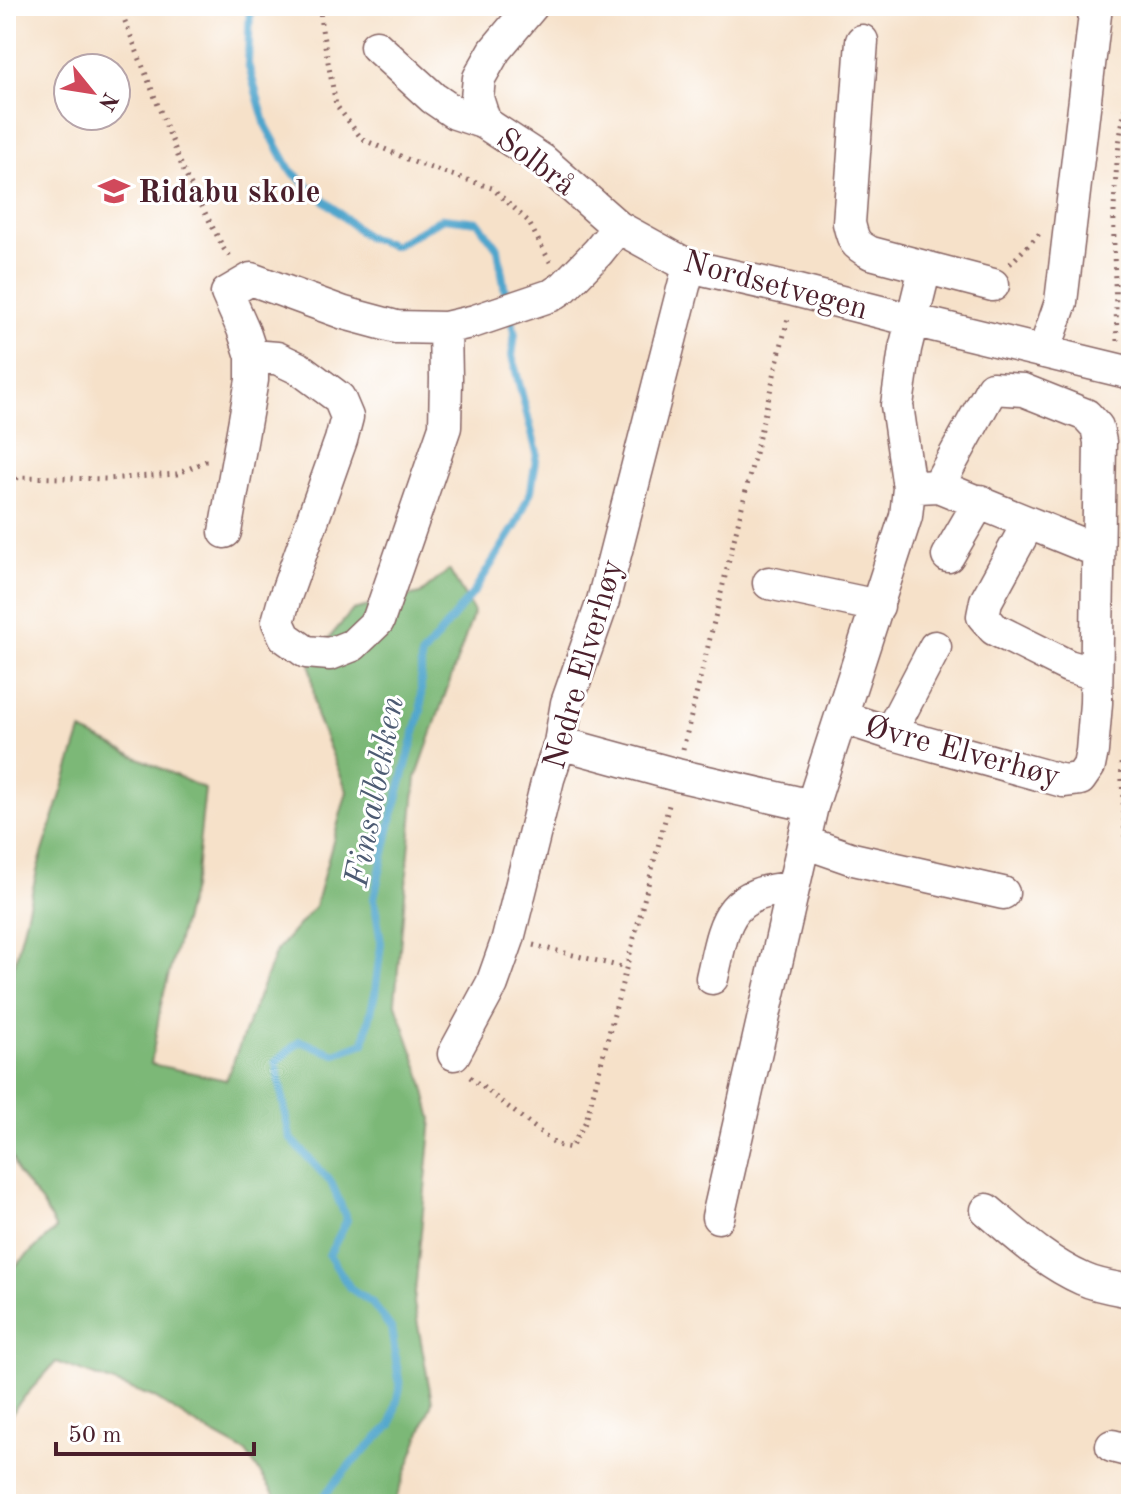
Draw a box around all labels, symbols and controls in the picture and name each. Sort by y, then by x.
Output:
north arrow [52,52,132,132]
text: N [94,88,121,114]
street label: Solbrå [490,124,581,203]
school or university icon: Ridabu skole [97,174,131,208]
place label: Ridabu skole [138,178,321,210]
street label: Nordsetvegen [680,247,871,327]
street label: Nedre Elverhøy [540,556,630,774]
water label: Finsalbekken [341,693,411,891]
street label: Øvre Elverhøy [861,712,1063,794]
scale bar [56,1406,254,1456]
text: 50 m [68,1424,122,1448]

